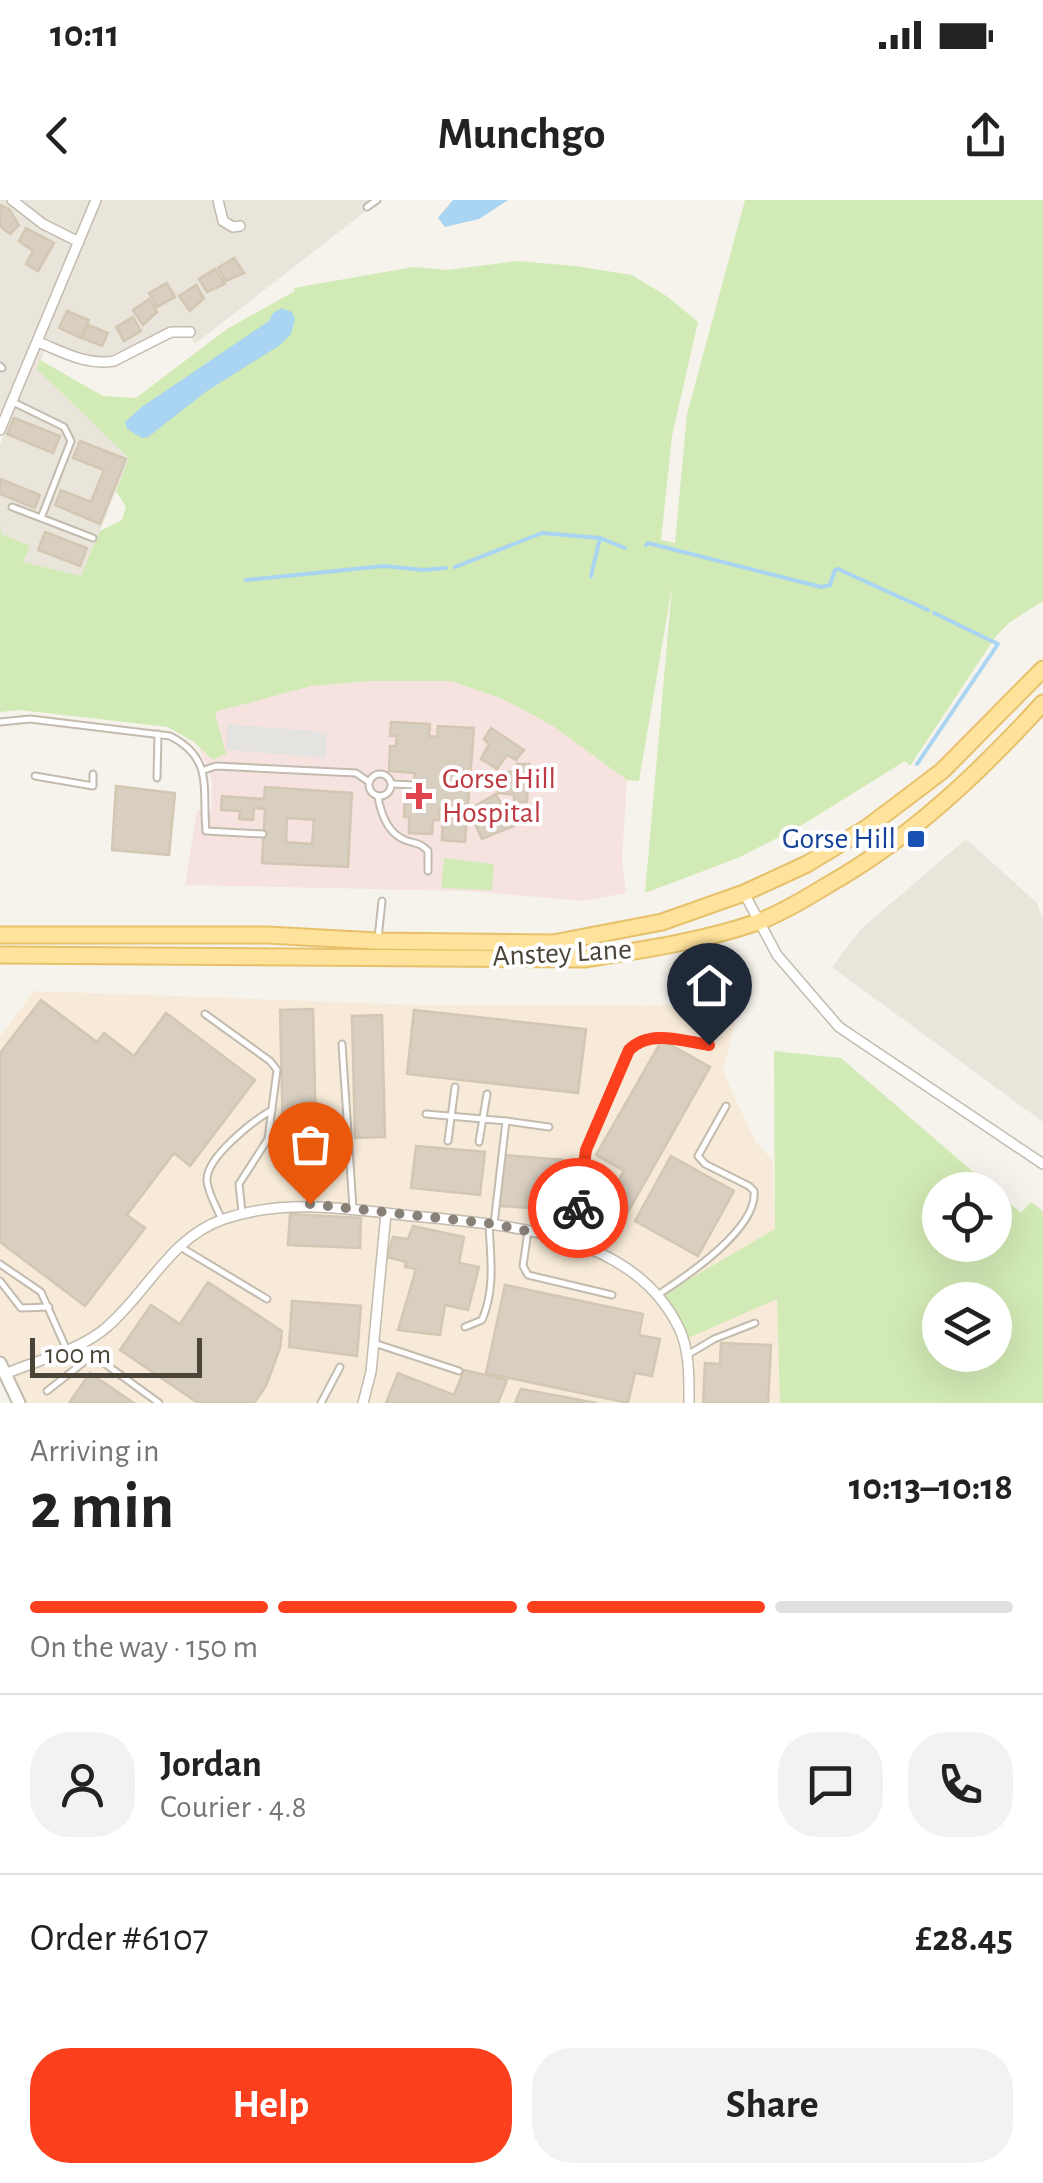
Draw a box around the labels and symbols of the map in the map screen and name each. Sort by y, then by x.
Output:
place label: Gorse Hill Hospital [442,764,556,828]
marker: Gorse Hill Hospital [406,783,432,809]
place label: Gorse Hill [782,824,896,854]
marker: Gorse Hill [905,828,927,850]
street label: Anstey Lane [491,934,633,972]
pin [667,943,752,1046]
pin [268,1102,353,1205]
courier [528,1158,628,1258]
scale bar [30,1333,202,1378]

